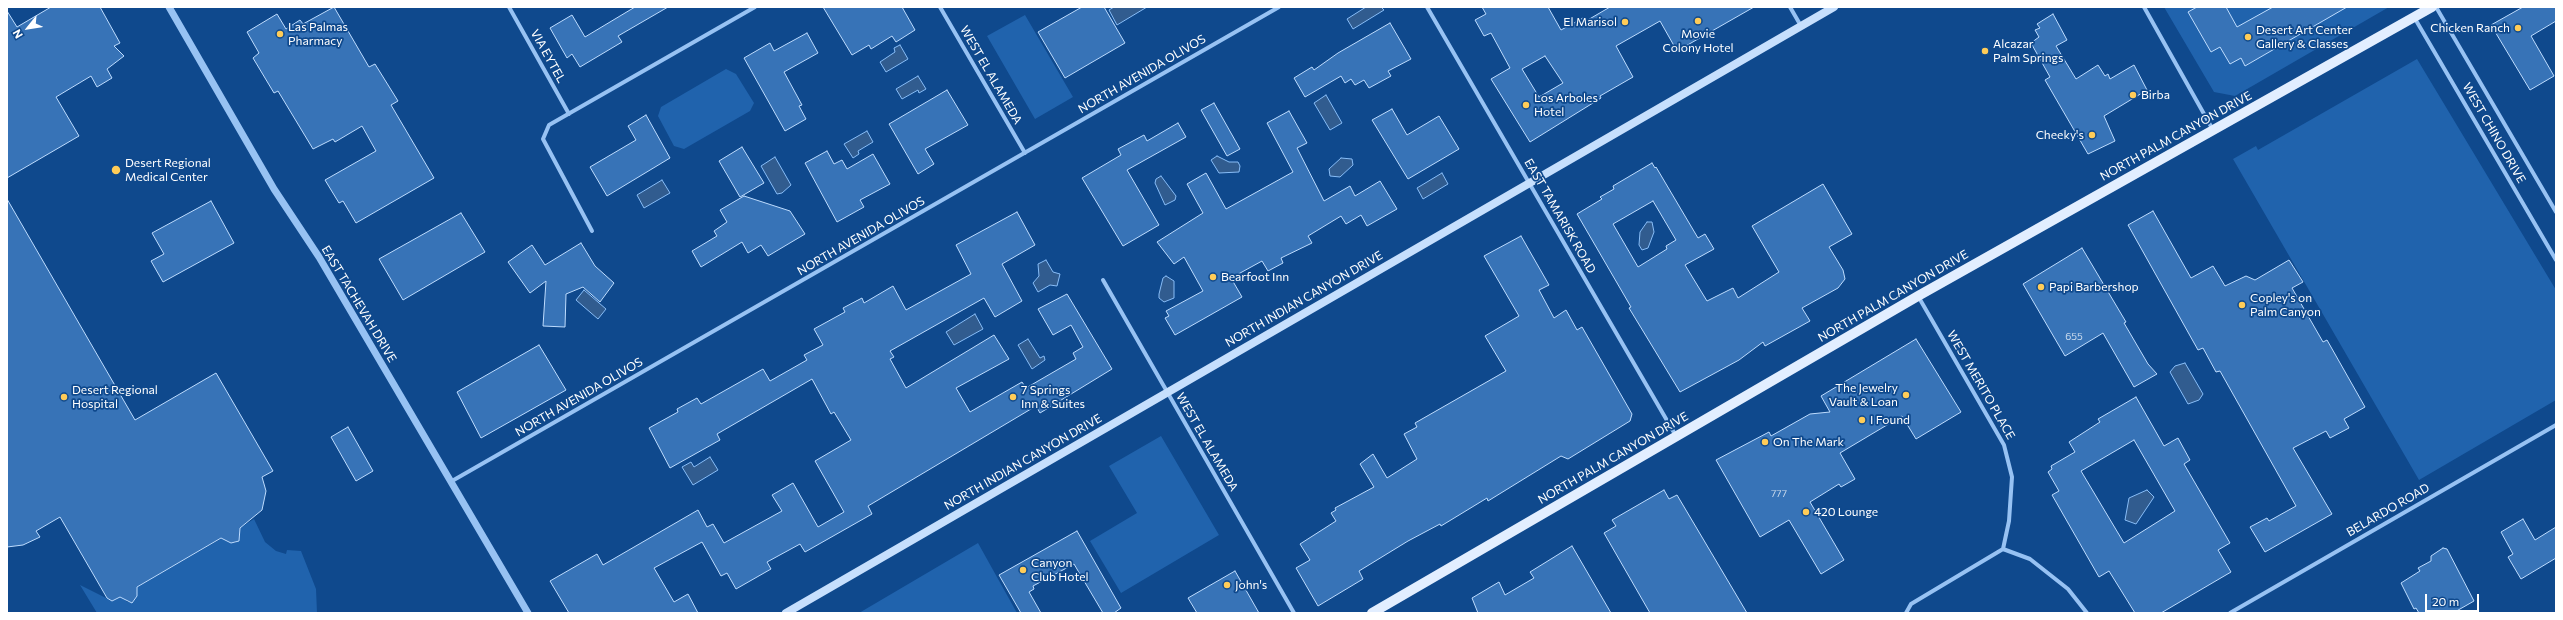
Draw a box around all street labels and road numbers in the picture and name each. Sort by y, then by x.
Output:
street label: WEST EL ALAMEDA [957,23,1025,127]
street label: VIA EYTEL [527,27,569,85]
street label: NORTH AVENIDA OLIVOS [1076,32,1208,116]
street label: WEST CHINO DRIVE [2459,80,2529,186]
street label: NORTH PALM CANYON DRIVE [2098,88,2254,184]
street label: EAST TAMARISK ROAD [1521,156,1599,276]
street label: NORTH AVENIDA OLIVOS [795,194,927,278]
street label: EAST TACHEVAH DRIVE [318,243,400,365]
street label: NORTH PALM CANYON DRIVE [1815,247,1971,345]
street label: NORTH INDIAN CANYON DRIVE [1223,248,1385,350]
street label: WEST MERITO PLACE [1944,328,2018,442]
street label: NORTH AVENIDA OLIVOS [513,355,645,439]
street label: WEST EL ALAMEDA [1173,390,1241,494]
street label: NORTH PALM CANYON DRIVE [1535,409,1691,507]
street label: NORTH INDIAN CANYON DRIVE [942,411,1104,513]
street label: BELARDO ROAD [2344,480,2432,540]

